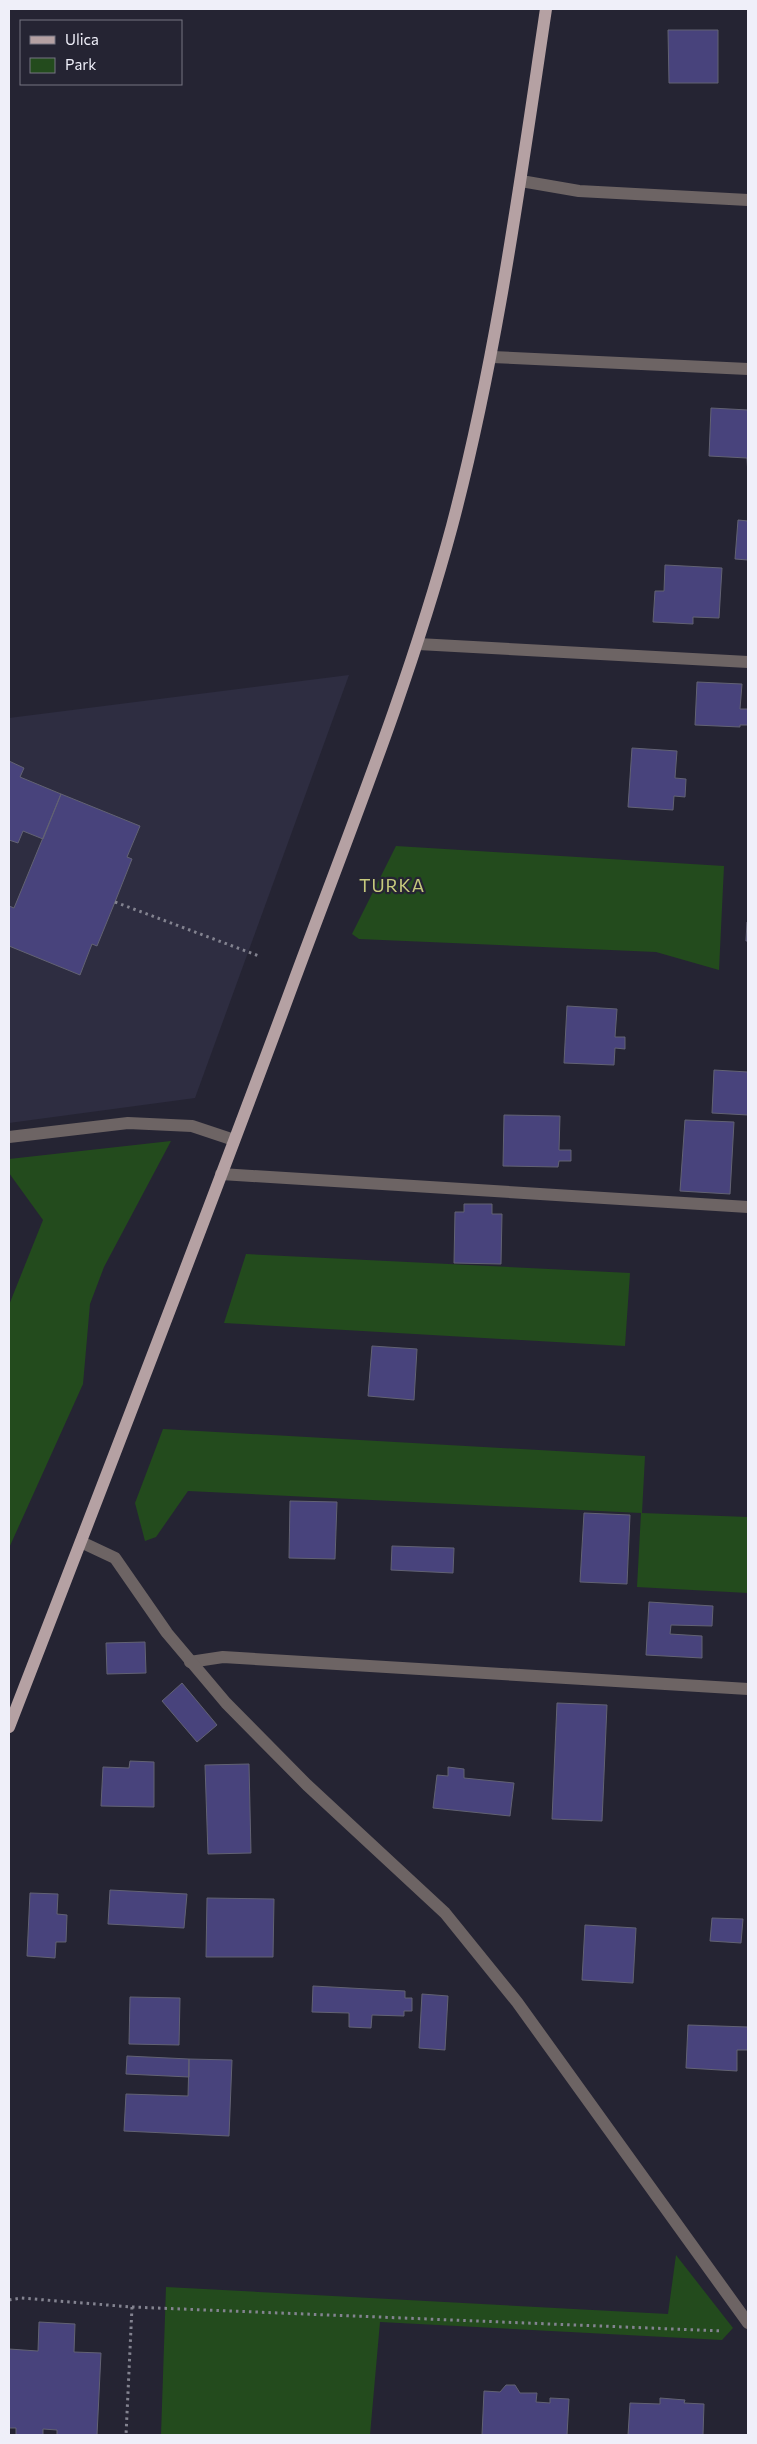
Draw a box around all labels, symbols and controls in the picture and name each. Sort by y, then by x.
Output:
legend [20,20,182,85]
text: Ulica [65,30,99,48]
text: Park [65,55,96,73]
district label: TURKA [359,874,425,896]

